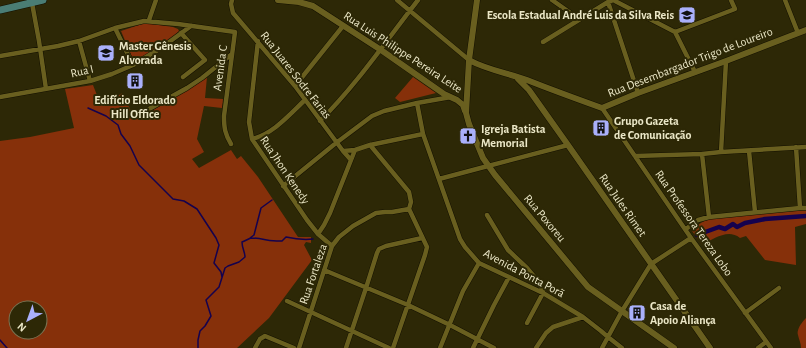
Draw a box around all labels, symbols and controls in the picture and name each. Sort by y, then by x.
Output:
school or university icon: Escola Estadual André Luis da Silva Reis [677,5,697,25]
street label: Rua Luis Philippe Pereira Leite [342,9,464,95]
place label: Escola Estadual André Luis da Silva Reis [487,9,674,21]
street label: Rua Desembargador Trigo de Loureiro [606,25,774,99]
street label: Rua Juares Sodre Farias [258,29,334,121]
place label: Master Gênesis Alvorada [119,40,192,66]
school or university icon: Master Gênesis Alvorada [96,43,116,63]
street label: Avenida C [211,44,229,92]
street label: Rua I [69,63,95,79]
building icon: Edifício Eldorado Hill Office [125,71,145,91]
place label: Edifício Eldorado Hill Office [94,94,176,120]
place label: Grupo Gazeta de Comunicação [614,115,692,141]
building icon: Grupo Gazeta de Comunicação [591,118,611,138]
place label: Igreja Batista Memorial [481,123,546,149]
church icon: Igreja Batista Memorial [458,126,478,146]
street label: Rua Jhon Kenedy [257,134,312,207]
street label: Rua Professora Tereza Lobo [653,168,735,278]
street label: Rua Jules Rimet [597,172,649,239]
street label: Rua Poxoreu [522,192,568,244]
street label: Rua Fortaleza [297,242,329,306]
street label: Avenida Ponta Porã [482,247,567,300]
north arrow [8,300,48,340]
place label: Casa de Apoio Aliança [650,300,716,326]
building icon: Casa de Apoio Aliança [627,303,647,323]
text: N [15,321,28,334]

